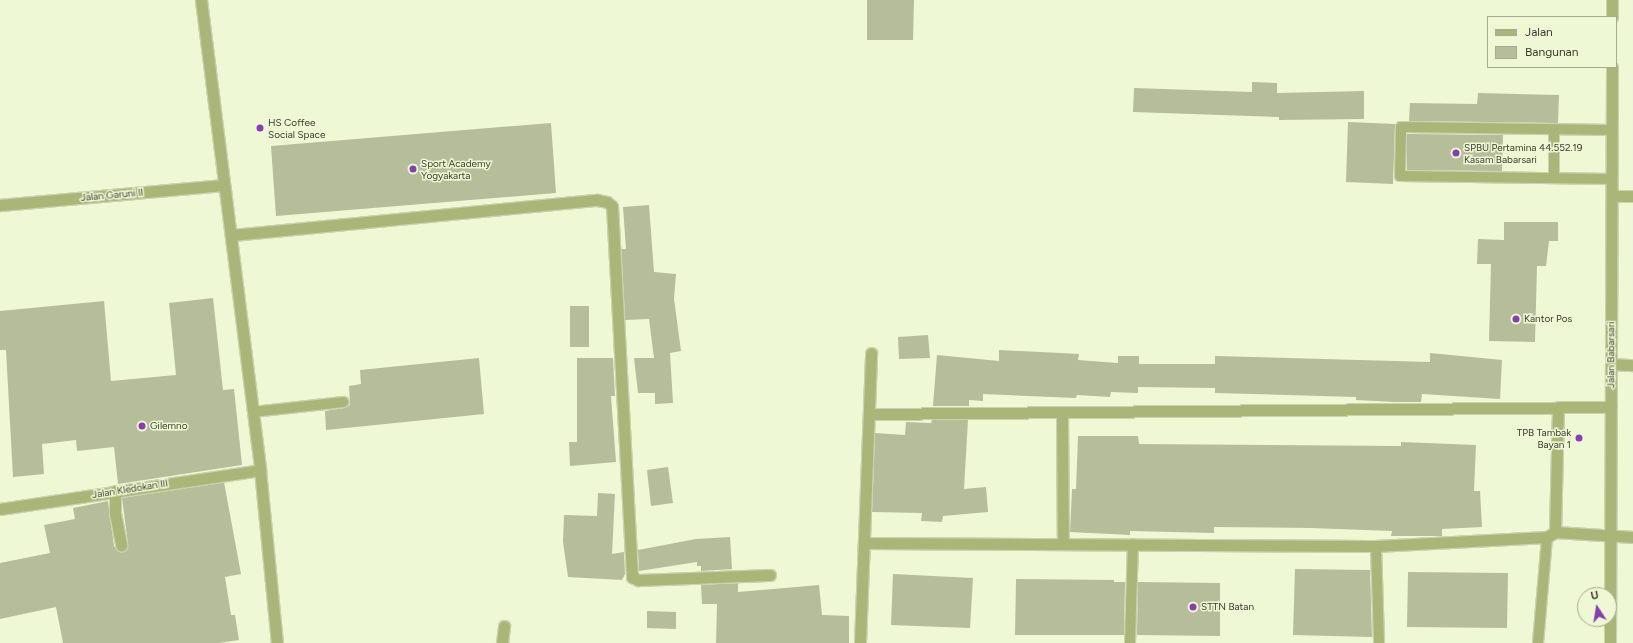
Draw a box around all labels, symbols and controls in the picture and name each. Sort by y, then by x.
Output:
legend [1487,16,1617,68]
text: Jalan [1525,25,1553,39]
text: Bangunan [1525,45,1578,59]
place label: HS Coffee Social Space [268,116,325,140]
marker: HS Coffee Social Space [255,123,265,133]
place label: SPBU Pertamina 44.552.19 Kasam Babarsari [1464,141,1582,164]
marker: SPBU Pertamina 44.552.19 Kasam Babarsari [1451,148,1461,158]
place label: Sport Academy Yogyakarta [421,157,491,180]
marker: Sport Academy Yogyakarta [408,164,418,174]
street label: Jalan Garuni II [80,186,144,204]
place label: Kantor Pos [1524,313,1572,325]
marker: Kantor Pos [1511,314,1521,324]
street label: Jalan Babarsari [1605,322,1617,388]
place label: Gilemno [150,420,187,432]
marker: Gilemno [137,421,147,431]
place label: TPB Tambak Bayan 1 [1517,426,1571,450]
marker: TPB Tambak Bayan 1 [1574,433,1584,443]
street label: Jalan Kledokan III [91,477,169,501]
north arrow [1577,587,1617,627]
text: U [1589,589,1600,603]
place label: STTN Batan [1201,601,1254,613]
marker: STTN Batan [1188,602,1198,612]

